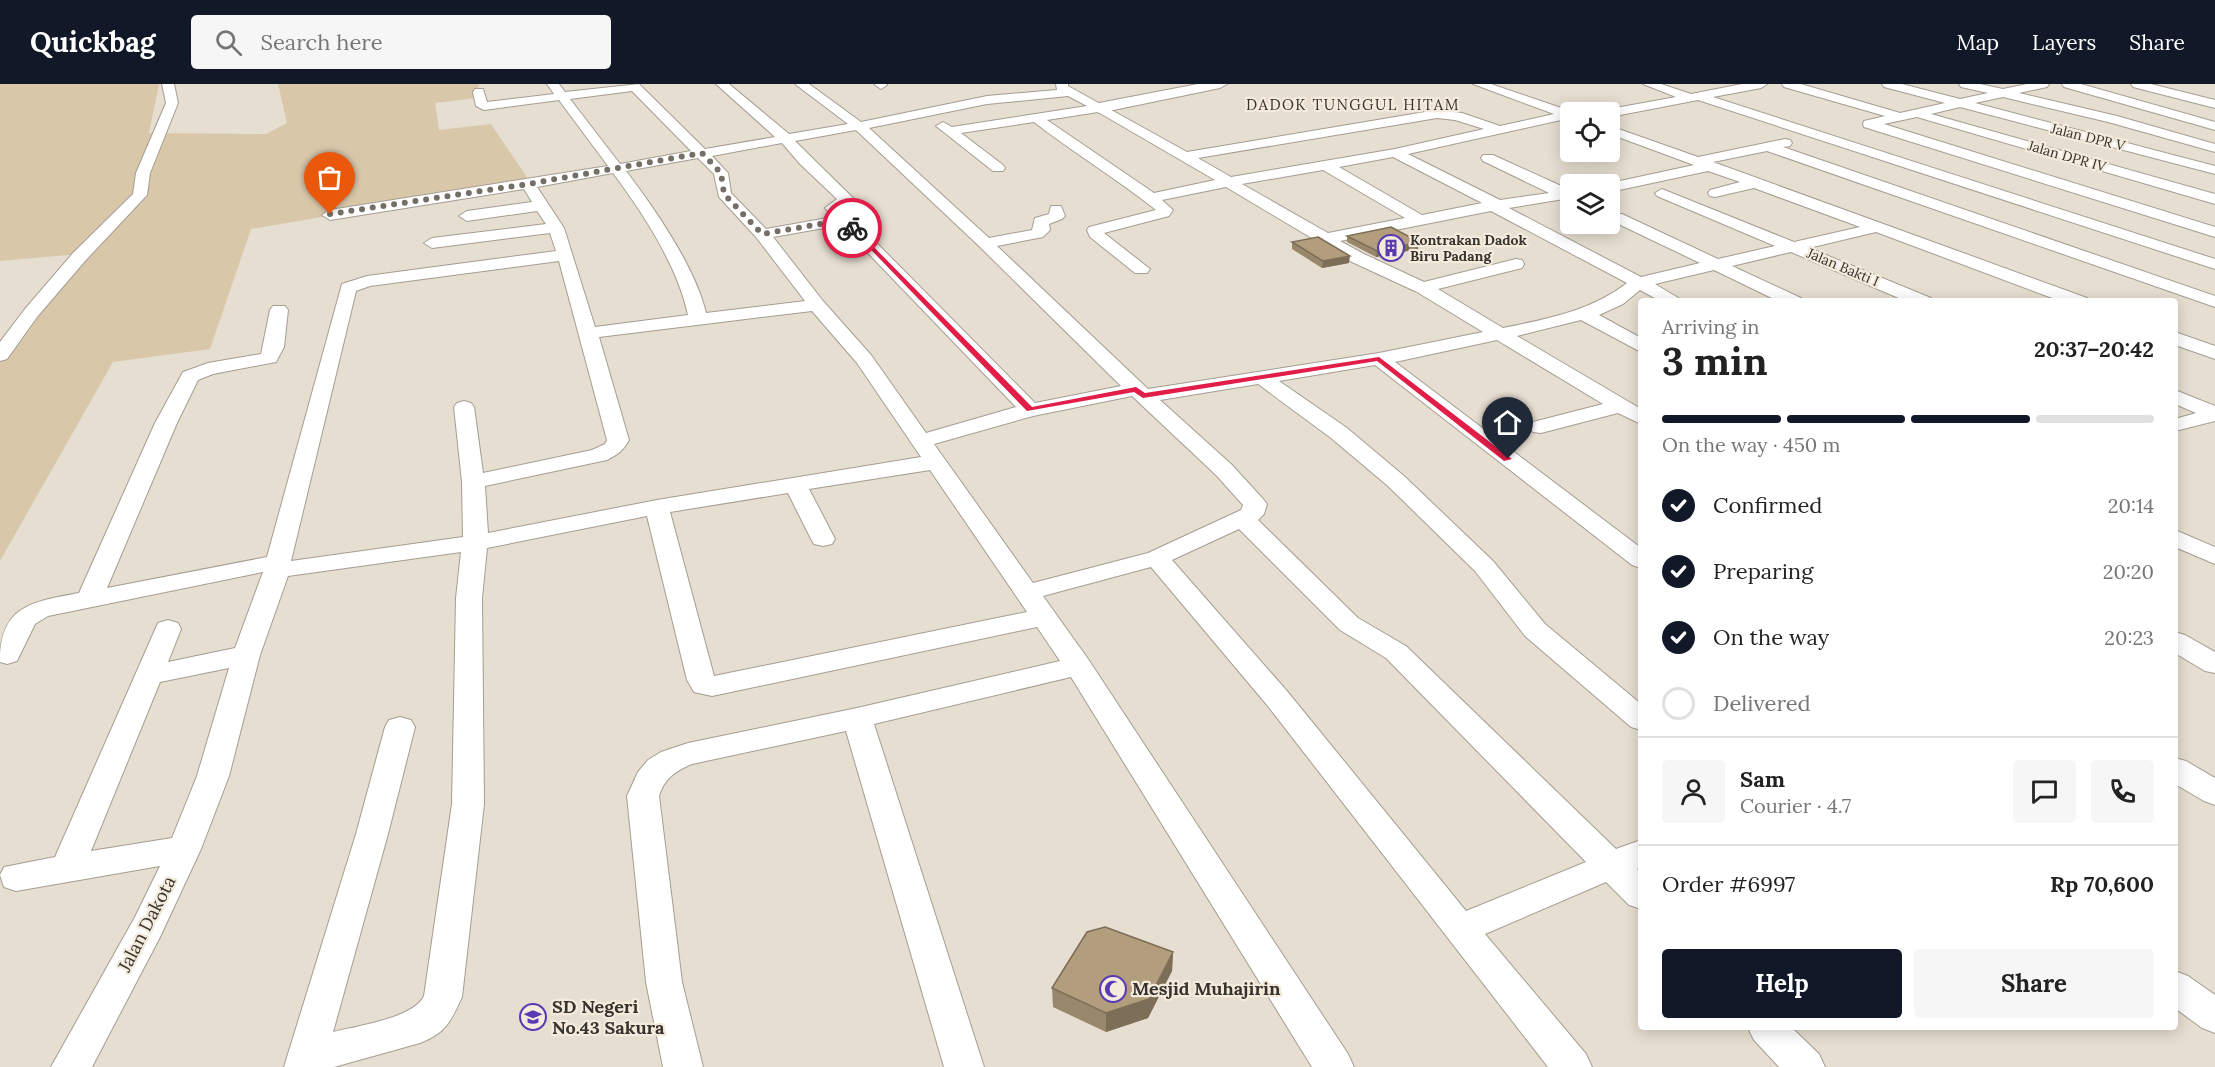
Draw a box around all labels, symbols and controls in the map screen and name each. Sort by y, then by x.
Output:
search box [191,15,611,69]
text: Quickbag [30,24,155,60]
icon: search [212,26,245,59]
text: Search here [260,28,383,56]
text: Map [1956,29,1999,56]
text: Layers [2032,29,2096,56]
text: Share [2129,29,2185,56]
district label: DADOK TUNGGUL HITAM [1246,95,1460,114]
map controls [1560,102,1620,234]
button: locate [1560,102,1620,162]
street label: Jalan DPR V [2048,119,2128,155]
street label: Jalan DPR IV [2025,136,2109,176]
pin [304,152,355,214]
icon: bag [313,161,346,194]
button: layers [1560,174,1620,234]
courier [822,198,882,258]
icon: bike [836,212,869,245]
place label: Kontrakan Dadok Biru Padang [1410,231,1527,265]
building icon: Kontrakan Dadok Biru Padang [1376,233,1406,263]
street label: Jalan Bakti I [1803,243,1882,290]
text: Arriving in [1662,314,1759,339]
text: 20:37–20:42 [2034,335,2154,363]
text: 3 min [1662,336,1768,386]
pin [1482,397,1533,459]
icon: home [1491,406,1524,439]
text: On the way · 450 m [1662,432,1840,457]
icon: check [1662,489,1695,522]
text: Confirmed [1713,491,1822,519]
text: 20:14 [2108,493,2154,518]
icon: check [1662,555,1695,588]
text: Preparing [1713,557,1813,585]
text: 20:20 [2103,559,2154,584]
icon: check [1662,621,1695,654]
text: On the way [1713,623,1829,651]
text: 20:23 [2104,625,2154,650]
text: Delivered [1713,689,1811,717]
button: person [1662,760,1725,823]
button: chat [2013,760,2076,823]
button: phone [2091,760,2154,823]
text: Sam [1740,765,1785,793]
text: Courier · 4.7 [1740,793,1851,818]
text: Order #6997 [1662,870,1795,898]
text: Rp 70,600 [2050,870,2154,898]
street label: Jalan Dakota [112,872,181,976]
button: Help [1662,949,1902,1018]
button: Share [1914,949,2154,1018]
mosque icon: Mesjid Muhajirin [1098,974,1128,1004]
place label: Mesjid Muhajirin [1132,977,1281,1000]
place label: SD Negeri No.43 Sakura [552,995,665,1039]
school or university icon: SD Negeri No.43 Sakura [518,1002,548,1032]

